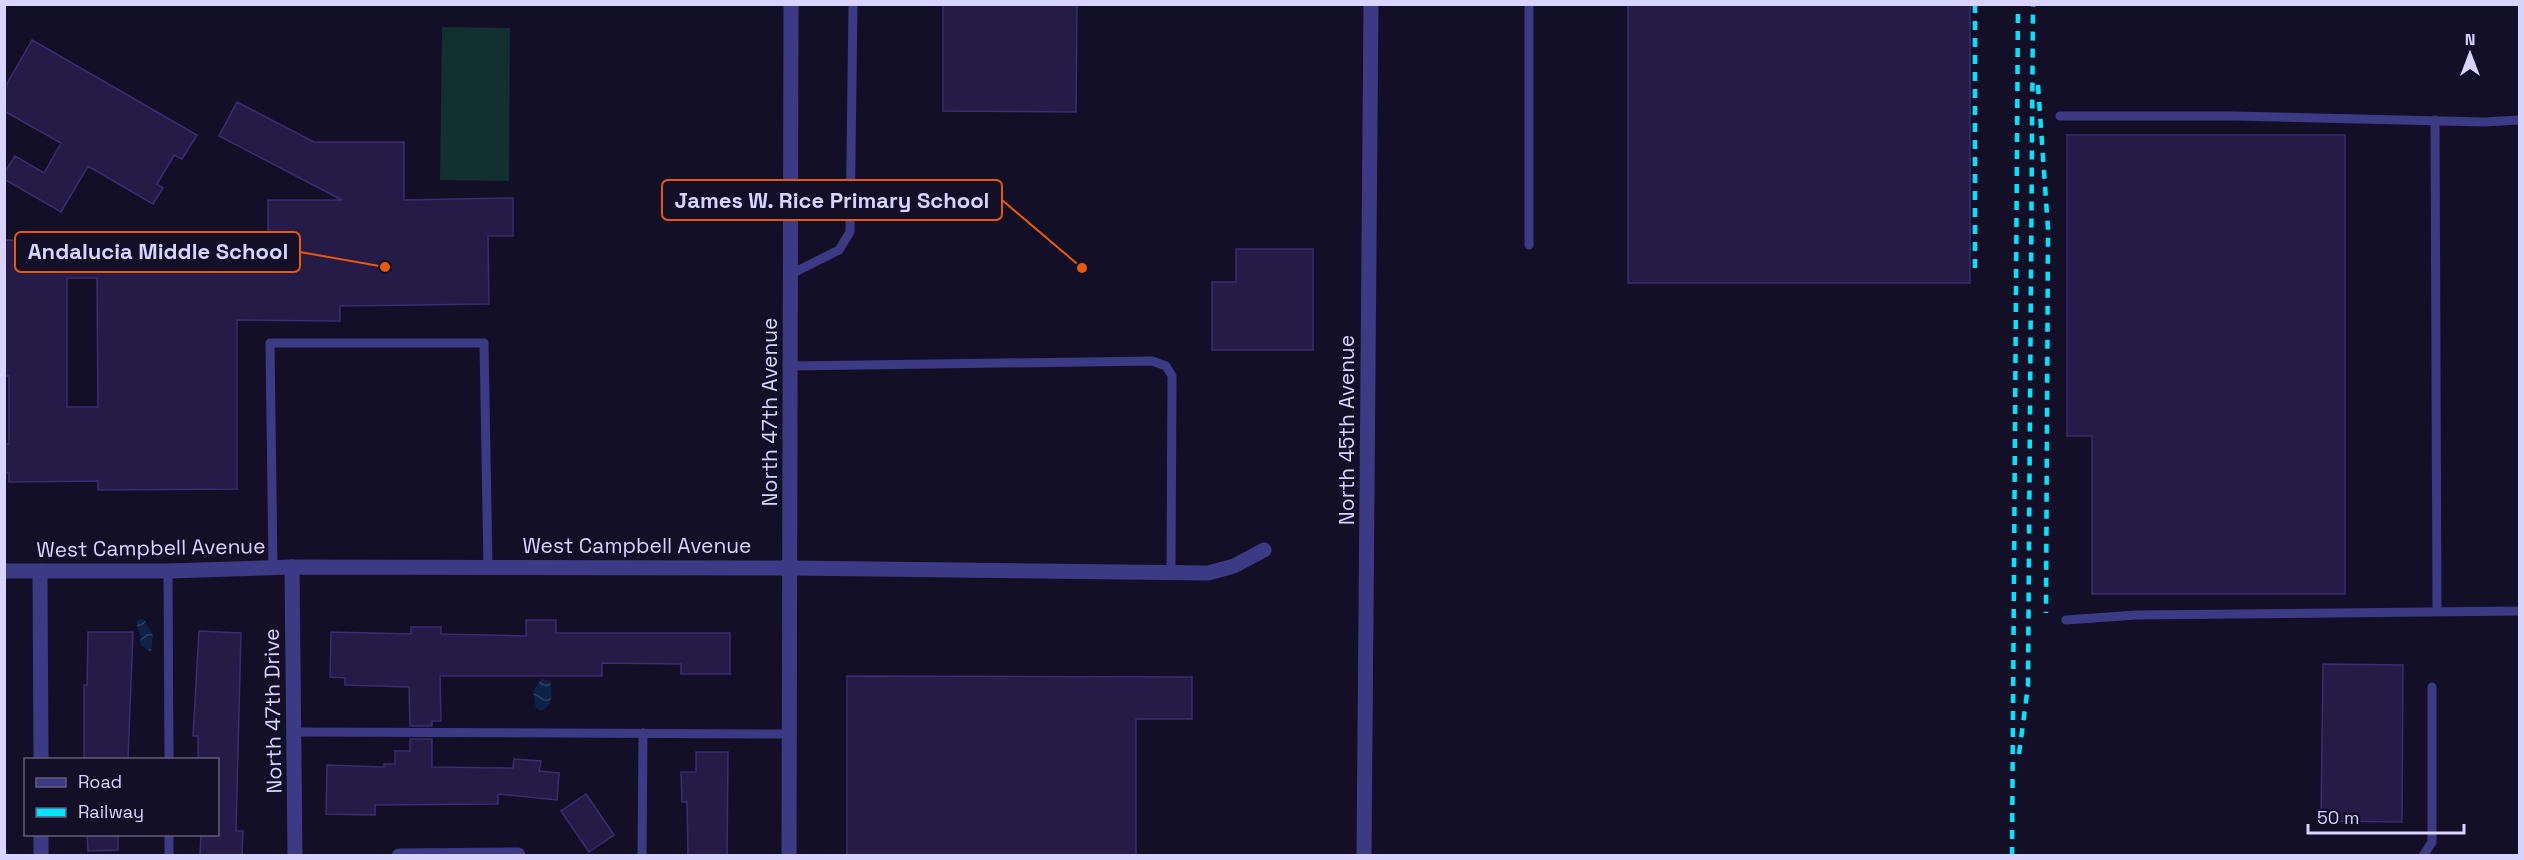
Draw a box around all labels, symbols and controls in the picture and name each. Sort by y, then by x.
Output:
north arrow [2440,24,2500,84]
text: N [2465,29,2475,50]
callout: James W. Rice Primary School [662,180,1002,220]
text: James W. Rice Primary School [675,186,989,214]
callout: Andalucia Middle School [15,232,300,272]
text: Andalucia Middle School [28,237,288,265]
street label: North 47th Avenue [756,318,783,506]
street label: North 45th Avenue [1333,335,1360,525]
street label: West Campbell Avenue [36,532,266,563]
street label: West Campbell Avenue [522,532,752,559]
street label: North 47th Drive [258,628,287,794]
legend [24,758,219,836]
text: Road [78,770,122,793]
scale bar [2308,797,2464,835]
text: Railway [78,800,144,823]
text: 50 m [2317,806,2359,829]

